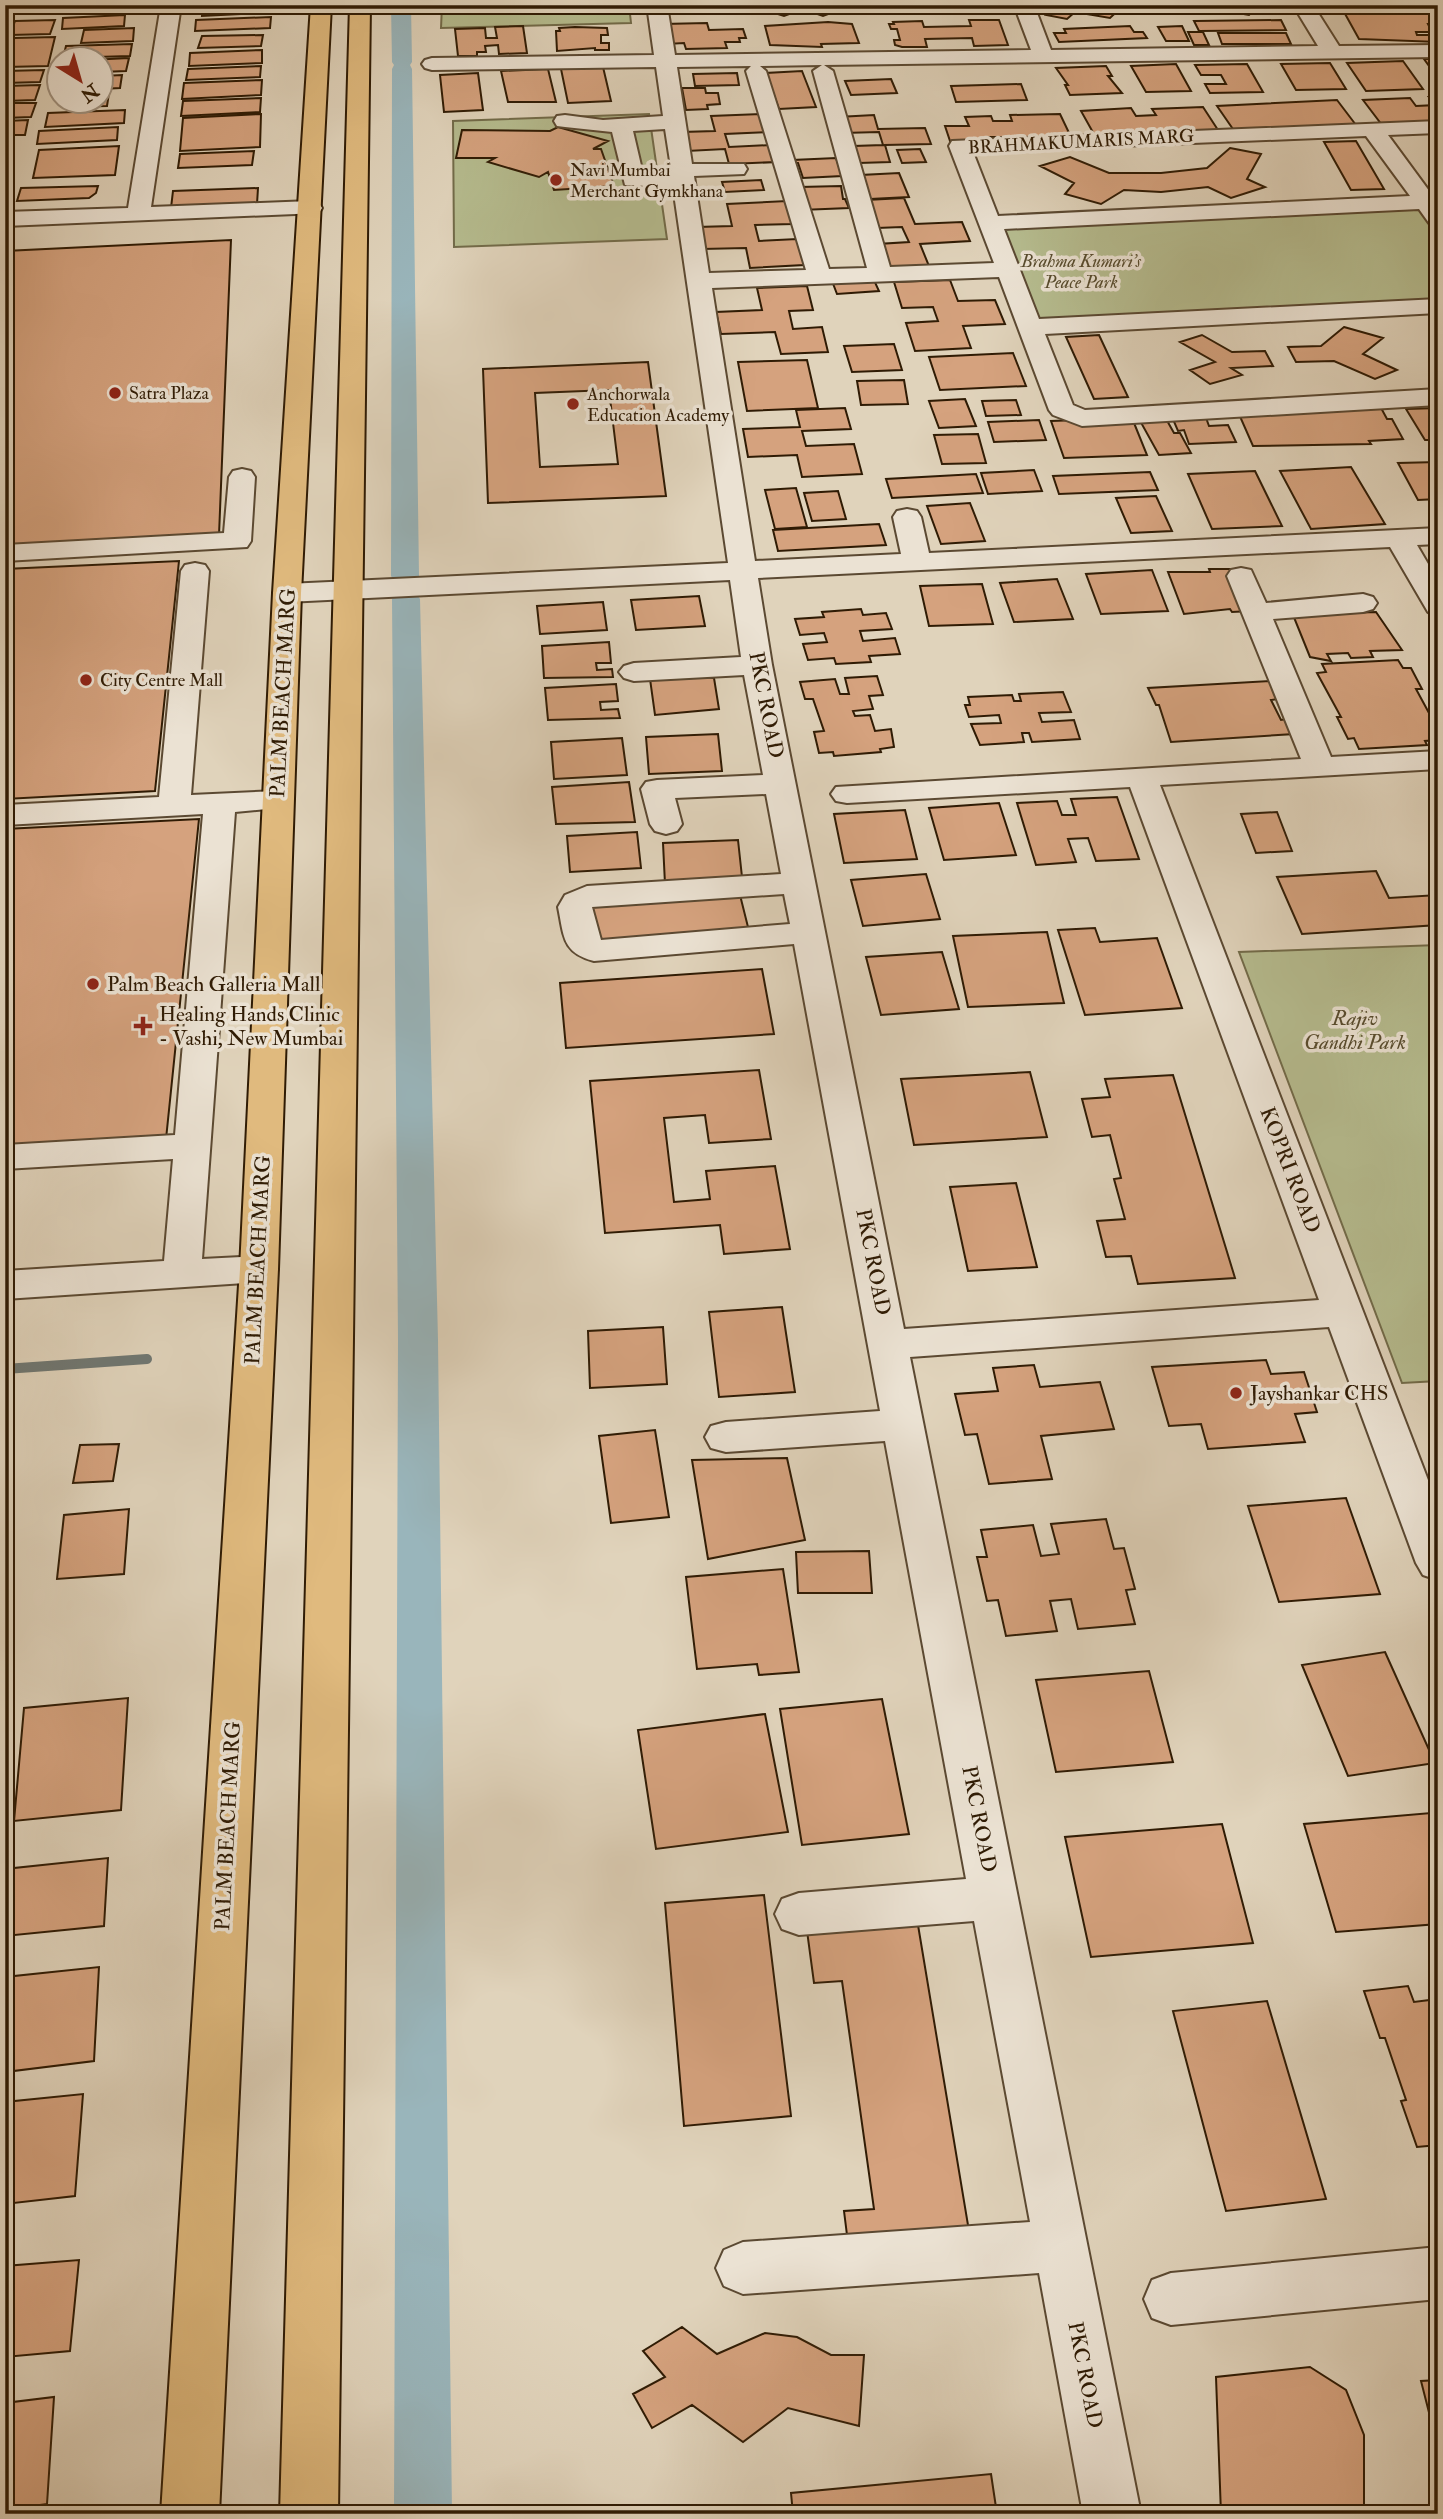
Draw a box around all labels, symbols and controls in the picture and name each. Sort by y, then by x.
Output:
north arrow [46,46,116,116]
text: N [75,77,104,108]
street label: BRAHMAKUMARIS MARG [967,125,1195,159]
place label: Navi Mumbai Merchant Gymkhana [570,159,724,203]
marker: Navi Mumbai Merchant Gymkhana [548,172,564,188]
park label: Brahma Kumari's Peace Park [1020,250,1142,294]
place label: Satra Plaza [129,382,209,405]
place label: Anchorwala Education Academy [586,383,730,427]
marker: Satra Plaza [107,385,123,401]
marker: Anchorwala Education Academy [565,396,581,412]
street label: PALM BEACH MARG [264,588,302,798]
street label: PKC ROAD [742,649,790,761]
place label: City Centre Mall [100,669,223,692]
marker: City Centre Mall [78,672,94,688]
place label: Palm Beach Galleria Mall [107,971,321,998]
marker: Palm Beach Galleria Mall [85,976,101,992]
place label: Healing Hands Clinic - Vashi, New Mumbai [159,1001,344,1052]
park label: Rajiv Gandhi Park [1304,1005,1406,1056]
marker: Healing Hands Clinic - Vashi, New Mumbai [133,1016,153,1036]
street label: KOPRI ROAD [1254,1103,1326,1237]
street label: PALM BEACH MARG [239,1155,277,1365]
street label: PKC ROAD [849,1206,897,1318]
place label: Jayshankar CHS [1249,1380,1388,1407]
marker: Jayshankar CHS [1228,1385,1244,1401]
street label: PALM BEACH MARG [209,1721,247,1931]
street label: PKC ROAD [955,1763,1003,1875]
street label: PKC ROAD [1061,2319,1109,2431]

